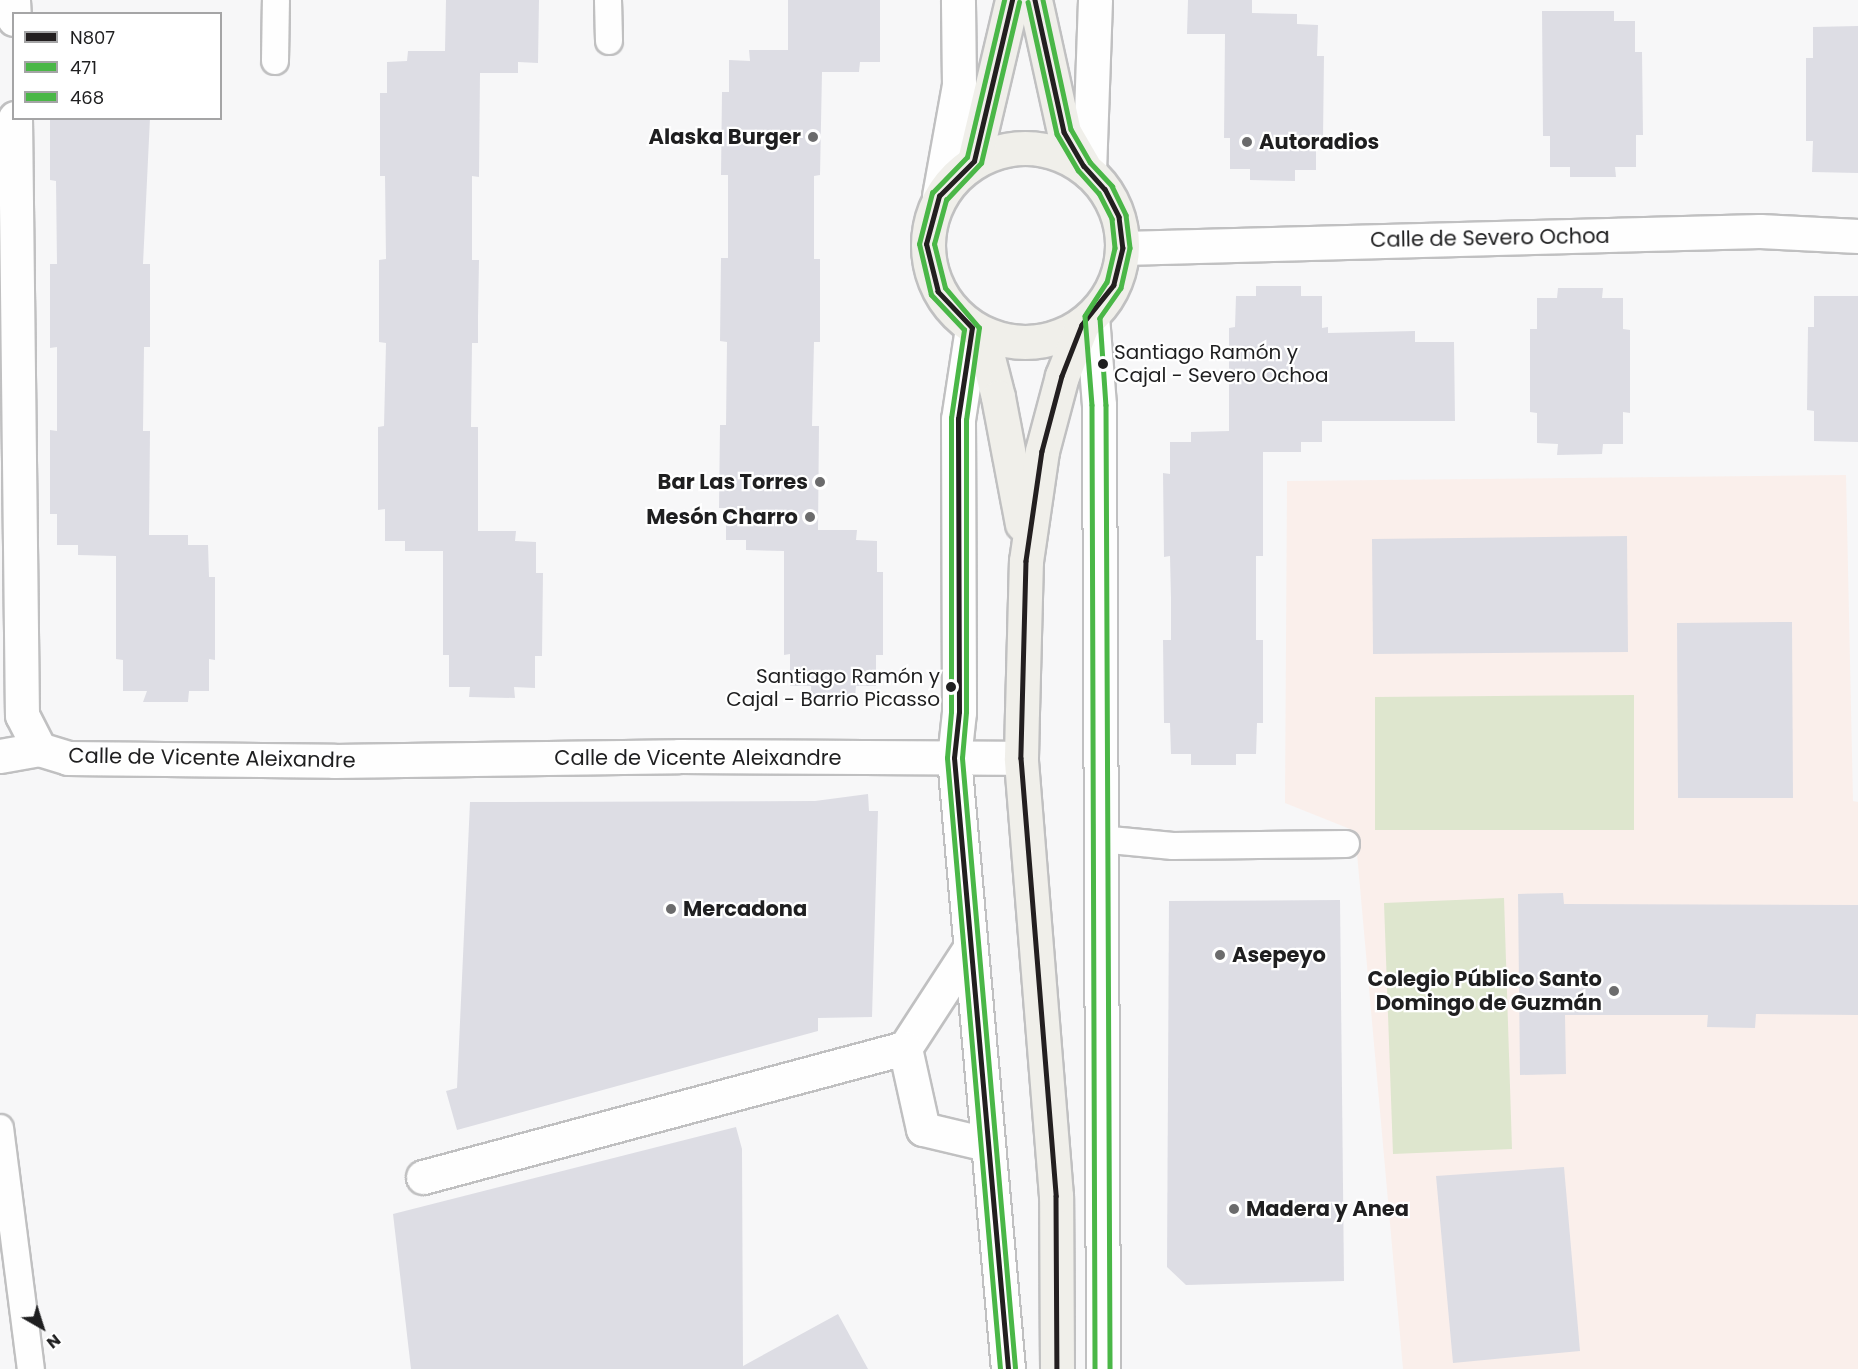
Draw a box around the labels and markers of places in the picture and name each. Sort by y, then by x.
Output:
place label: Alaska Burger [648,124,801,150]
place label: Autoradios [1259,129,1379,155]
marker: Alaska Burger [806,130,820,144]
marker: Autoradios [1240,135,1254,149]
place label: Santiago Ramón y Cajal - Severo Ochoa [1114,340,1328,387]
marker: Santiago Ramón y Cajal - Severo Ochoa [1097,358,1109,370]
place label: Bar Las Torres [658,469,808,495]
marker: Bar Las Torres [813,475,827,489]
place label: Mesón Charro [646,504,798,530]
marker: Mesón Charro [803,510,817,524]
place label: Santiago Ramón y Cajal - Barrio Picasso [726,664,940,711]
marker: Santiago Ramón y Cajal - Barrio Picasso [945,681,957,693]
place label: Mercadona [683,896,807,922]
marker: Mercadona [664,902,678,916]
place label: Asepeyo [1232,942,1326,968]
marker: Asepeyo [1213,948,1227,962]
place label: Colegio Público Santo Domingo de Guzmán [1368,966,1602,1016]
marker: Colegio Público Santo Domingo de Guzmán [1607,984,1621,998]
place label: Madera y Anea [1246,1196,1409,1222]
marker: Madera y Anea [1227,1202,1241,1216]

